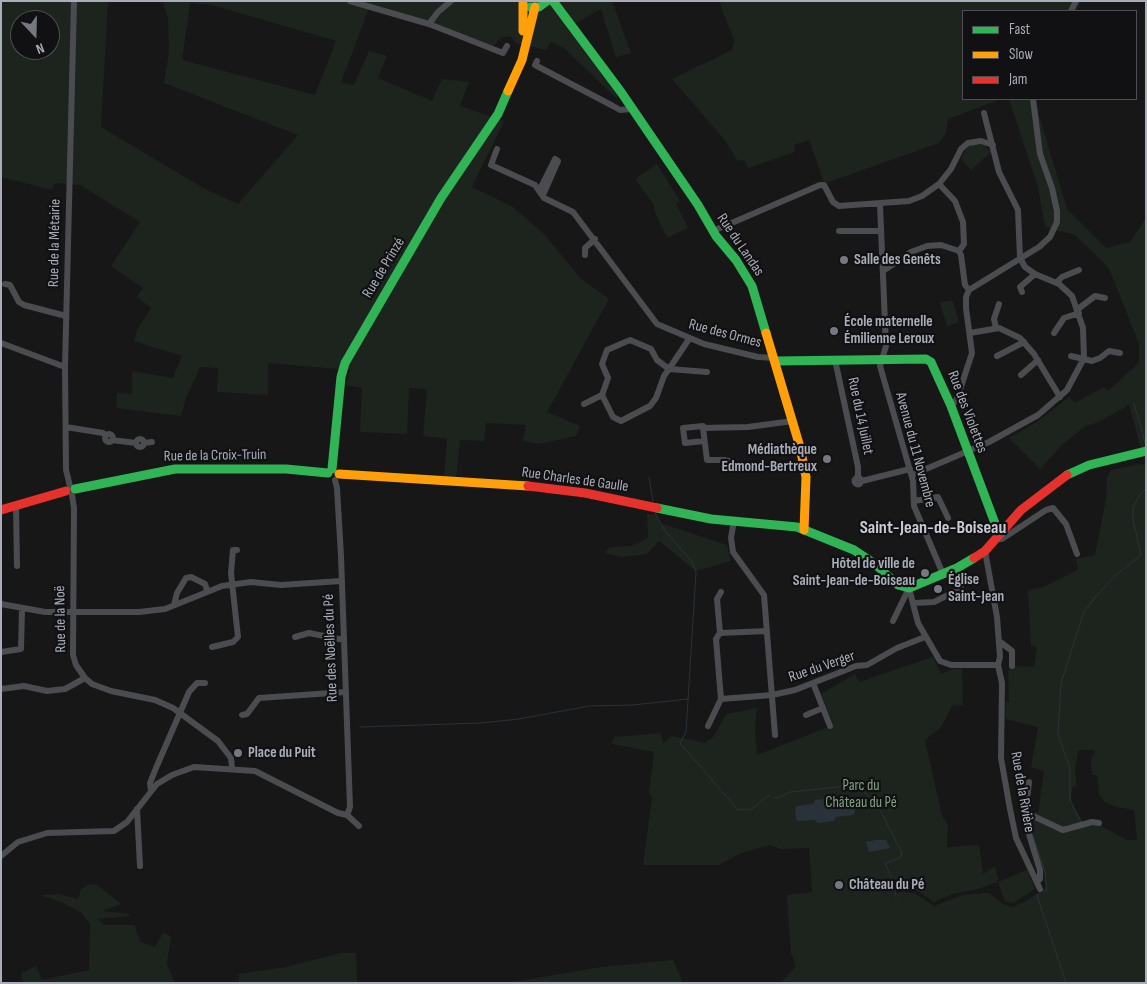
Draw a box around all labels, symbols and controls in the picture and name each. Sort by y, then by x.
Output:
north arrow [10,10,60,60]
legend [962,10,1137,100]
text: Fast [1009,20,1030,39]
text: N [34,39,47,58]
text: Slow [1009,45,1033,64]
text: Jam [1009,70,1027,89]
street label: Rue de la Métairie [45,199,65,287]
street label: Rue du Landas [712,210,768,280]
street label: Rue de Prinzé [359,235,409,301]
place label: Salle des Genêts [854,251,941,269]
marker: Salle des Genêts [838,254,850,266]
place label: École maternelle Émilienne Leroux [844,313,934,348]
street label: Rue des Ormes [687,316,763,352]
marker: École maternelle Émilienne Leroux [828,325,840,337]
street label: Rue des Violettes [943,368,991,456]
street label: Rue du 14 Juillet [843,376,877,456]
street label: Avenue du 11 Novembre [891,391,939,509]
place label: Médiathèque Edmond-Bertreux [722,441,817,476]
street label: Rue de la Croix-Truin [164,446,266,466]
marker: Médiathèque Edmond-Bertreux [821,453,833,465]
street label: Rue Charles de Gaulle [520,464,630,496]
district label: Saint-Jean-de-Boiseau [860,517,1006,539]
place label: Hôtel de ville de Saint-Jean-de-Boiseau [793,555,915,590]
marker: Hôtel de ville de Saint-Jean-de-Boiseau [919,567,931,579]
place label: Église Saint-Jean [948,571,1004,606]
marker: Église Saint-Jean [932,583,944,595]
street label: Rue de la Noë [51,585,71,653]
street label: Rue des Noëlles du Pé [320,594,342,702]
street label: Rue du Verger [786,647,858,687]
place label: Place du Puit [248,744,316,762]
marker: Place du Puit [232,747,244,759]
street label: Rue de la Rivière [1006,750,1038,834]
park label: Parc du Château du Pé [825,777,897,812]
place label: Château du Pé [849,876,924,894]
marker: Château du Pé [833,879,845,891]

